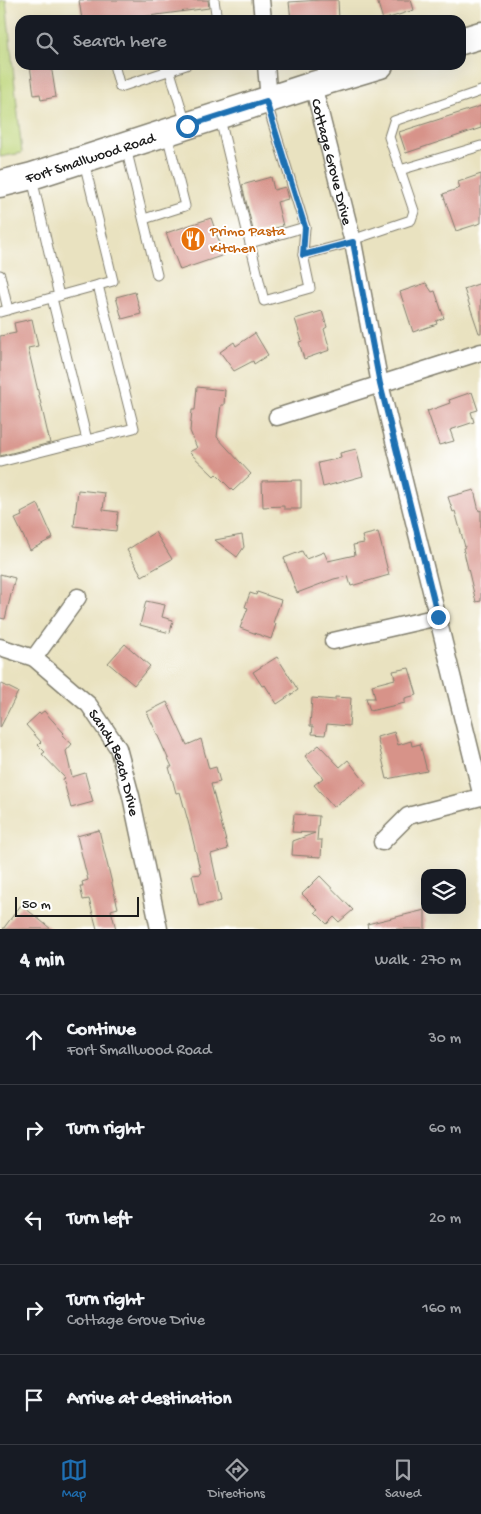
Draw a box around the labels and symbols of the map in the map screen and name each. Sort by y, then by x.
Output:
street label: Cottage Grove Drive [306,97,355,227]
route start [176,115,199,138]
street label: Fort Smallwood Road [23,129,159,189]
place label: Primo Pasta Kitchen [209,223,286,258]
restaurant icon: Primo Pasta Kitchen [180,226,206,252]
route end [427,606,450,629]
street label: Sandy Beach Drive [83,706,142,818]
scale bar [15,894,139,917]

